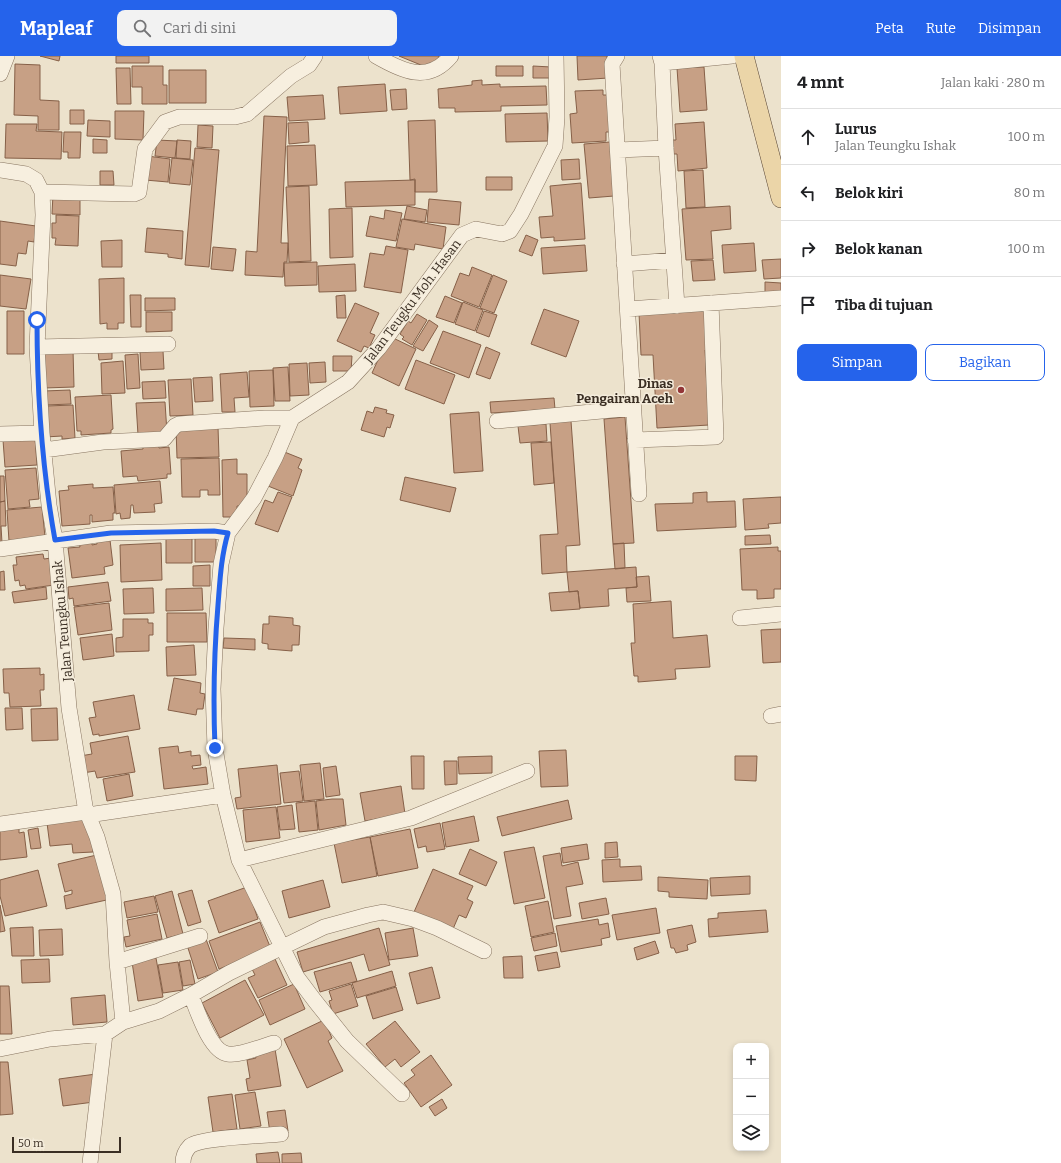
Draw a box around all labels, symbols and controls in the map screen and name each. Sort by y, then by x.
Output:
search box [117,10,397,46]
text: Mapleaf [20,17,93,40]
icon: search [131,17,153,39]
text: Cari di sini [163,19,236,37]
text: Peta [875,20,904,37]
text: Rute [926,20,956,37]
text: Disimpan [978,20,1041,37]
text: 4 mnt [797,72,844,93]
text: Jalan kaki · 280 m [941,75,1045,90]
text: Lurus [835,120,877,138]
icon: ahead [797,126,819,148]
text: 100 m [1008,129,1045,144]
text: Jalan Teungku Ishak [835,138,956,153]
icon: left [797,182,819,204]
text: Belok kiri [835,184,903,202]
text: 80 m [1014,185,1045,200]
street label: Jalan Teugku Moh. Hasan [360,236,464,367]
icon: right [797,238,819,260]
text: Belok kanan [835,240,923,258]
text: 100 m [1008,241,1045,256]
icon: arrive [797,294,819,316]
text: Tiba di tujuan [835,296,933,314]
route start [28,311,46,329]
button: Simpan [797,344,917,381]
button: Bagikan [925,344,1045,381]
place label: Dinas Pengairan Aceh [576,376,674,406]
marker: Dinas Pengairan Aceh [676,385,686,395]
street label: Jalan Teungku Ishak [50,559,75,683]
route end [206,739,224,757]
map controls [733,1043,769,1151]
button: + [733,1043,769,1079]
button: − [733,1079,769,1115]
button: layers [733,1115,769,1151]
scale bar [12,1135,121,1154]
text: 50 m [18,1137,44,1150]

